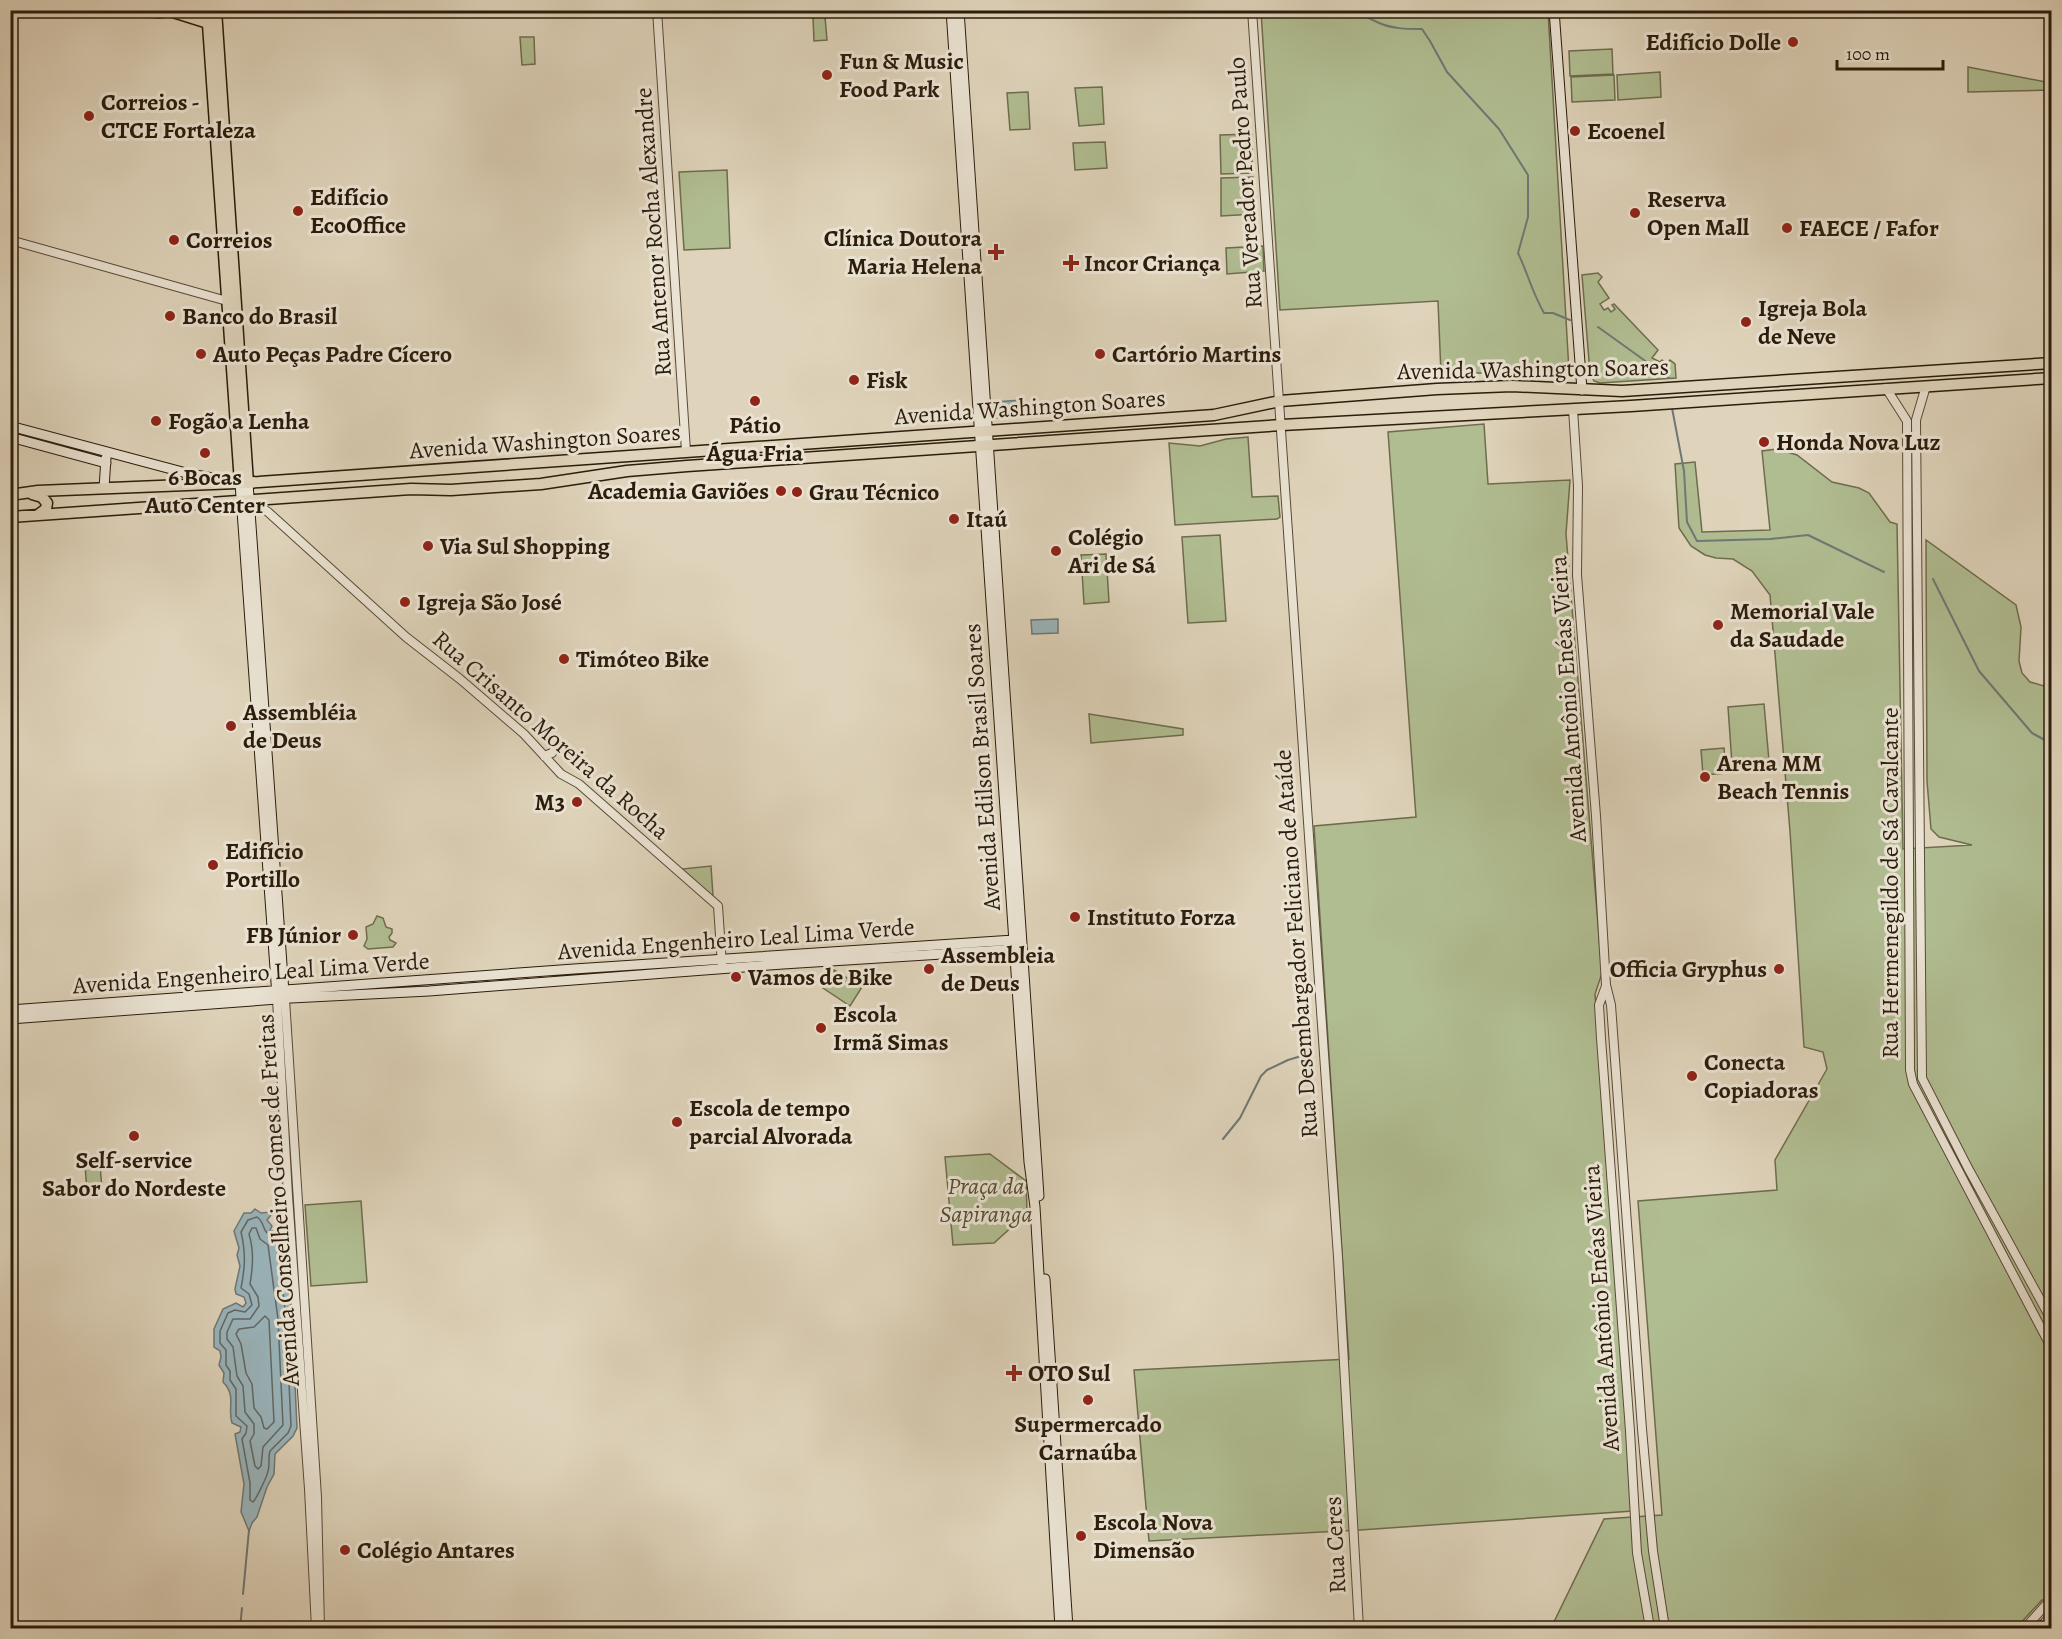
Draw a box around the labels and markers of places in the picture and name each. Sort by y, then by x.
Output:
place label: Edifício Dolle [1645,26,1781,58]
marker: Edifício Dolle [1786,35,1800,49]
place label: Fun & Music Food Park [839,45,964,105]
marker: Fun & Music Food Park [820,68,834,82]
place label: Correios - CTCE Fortaleza [101,86,256,146]
marker: Correios - CTCE Fortaleza [82,109,96,123]
place label: Ecoenel [1587,115,1666,147]
marker: Ecoenel [1568,124,1582,138]
place label: Edifício EcoOffice [310,181,406,241]
place label: Reserva Open Mall [1647,183,1750,243]
marker: Edifício EcoOffice [291,204,305,218]
marker: Reserva Open Mall [1628,206,1642,220]
place label: FAECE / Fafor [1799,212,1939,244]
marker: FAECE / Fafor [1780,221,1794,235]
place label: Clínica Doutora Maria Helena [824,222,982,282]
place label: Correios [186,224,273,256]
marker: Correios [167,233,181,247]
marker: Clínica Doutora Maria Helena [987,243,1005,261]
place label: Incor Criança [1084,247,1221,279]
marker: Incor Criança [1062,254,1080,272]
place label: Igreja Bola de Neve [1758,292,1867,352]
place label: Banco do Brasil [182,300,338,332]
marker: Banco do Brasil [163,309,177,323]
marker: Igreja Bola de Neve [1739,315,1753,329]
place label: Auto Peças Padre Cícero [212,338,452,370]
place label: Cartório Martins [1112,338,1281,370]
marker: Auto Peças Padre Cícero [194,347,208,361]
marker: Cartório Martins [1093,347,1107,361]
place label: Fisk [866,364,908,396]
marker: Fisk [847,373,861,387]
marker: Pátio Água Fria [748,394,762,408]
place label: Fogão a Lenha [168,405,310,437]
place label: Pátio Água Fria [706,409,804,469]
marker: Fogão a Lenha [149,414,163,428]
place label: Honda Nova Luz [1776,426,1940,458]
marker: Honda Nova Luz [1757,435,1771,449]
marker: 6 Bocas Auto Center [198,446,212,460]
place label: 6 Bocas Auto Center [144,461,265,521]
place label: Academia Gaviões [587,475,769,507]
place label: Grau Técnico [809,476,940,508]
marker: Academia Gaviões [774,484,788,498]
marker: Grau Técnico [790,485,804,499]
place label: Itaú [966,503,1008,535]
marker: Itaú [947,512,961,526]
place label: Colégio Ari de Sá [1067,521,1156,581]
place label: Via Sul Shopping [439,530,611,562]
marker: Via Sul Shopping [421,539,435,553]
marker: Colégio Ari de Sá [1049,544,1063,558]
place label: Igreja São José [417,586,562,618]
marker: Igreja São José [398,595,412,609]
place label: Memorial Vale da Saudade [1730,595,1875,655]
marker: Memorial Vale da Saudade [1711,618,1725,632]
place label: Timóteo Bike [576,643,709,675]
marker: Timóteo Bike [557,652,571,666]
place label: Assembléia de Deus [242,696,358,756]
marker: Assembléia de Deus [224,719,238,733]
place label: Arena MM Beach Tennis [1716,747,1849,807]
marker: Arena MM Beach Tennis [1698,770,1712,784]
place label: M3 [534,786,565,818]
marker: M3 [570,795,584,809]
place label: Edifício Portillo [225,835,304,895]
marker: Edifício Portillo [206,858,220,872]
place label: Instituto Forza [1087,901,1236,933]
marker: Instituto Forza [1068,910,1082,924]
place label: FB Júnior [246,919,341,951]
marker: FB Júnior [346,928,360,942]
place label: Assembleia de Deus [940,939,1056,999]
place label: Officia Gryphus [1610,953,1767,985]
place label: Vamos de Bike [747,961,893,993]
marker: Assembleia de Deus [922,962,936,976]
marker: Officia Gryphus [1772,962,1786,976]
marker: Vamos de Bike [729,970,743,984]
place label: Escola Irmã Simas [833,998,948,1058]
marker: Escola Irmã Simas [814,1021,828,1035]
place label: Conecta Copiadoras [1704,1046,1819,1106]
marker: Conecta Copiadoras [1685,1069,1699,1083]
place label: Escola de tempo parcial Alvorada [689,1092,853,1152]
marker: Escola de tempo parcial Alvorada [670,1115,684,1129]
marker: Self-service Sabor do Nordeste [127,1129,141,1143]
place label: Self-service Sabor do Nordeste [42,1144,226,1204]
place label: OTO Sul [1028,1357,1111,1389]
marker: OTO Sul [1005,1364,1023,1382]
marker: Supermercado Carnaúba [1081,1393,1095,1407]
place label: Supermercado Carnaúba [1014,1408,1162,1468]
place label: Escola Nova Dimensão [1093,1506,1213,1566]
marker: Escola Nova Dimensão [1074,1529,1088,1543]
place label: Colégio Antares [357,1534,515,1566]
marker: Colégio Antares [338,1543,352,1557]

